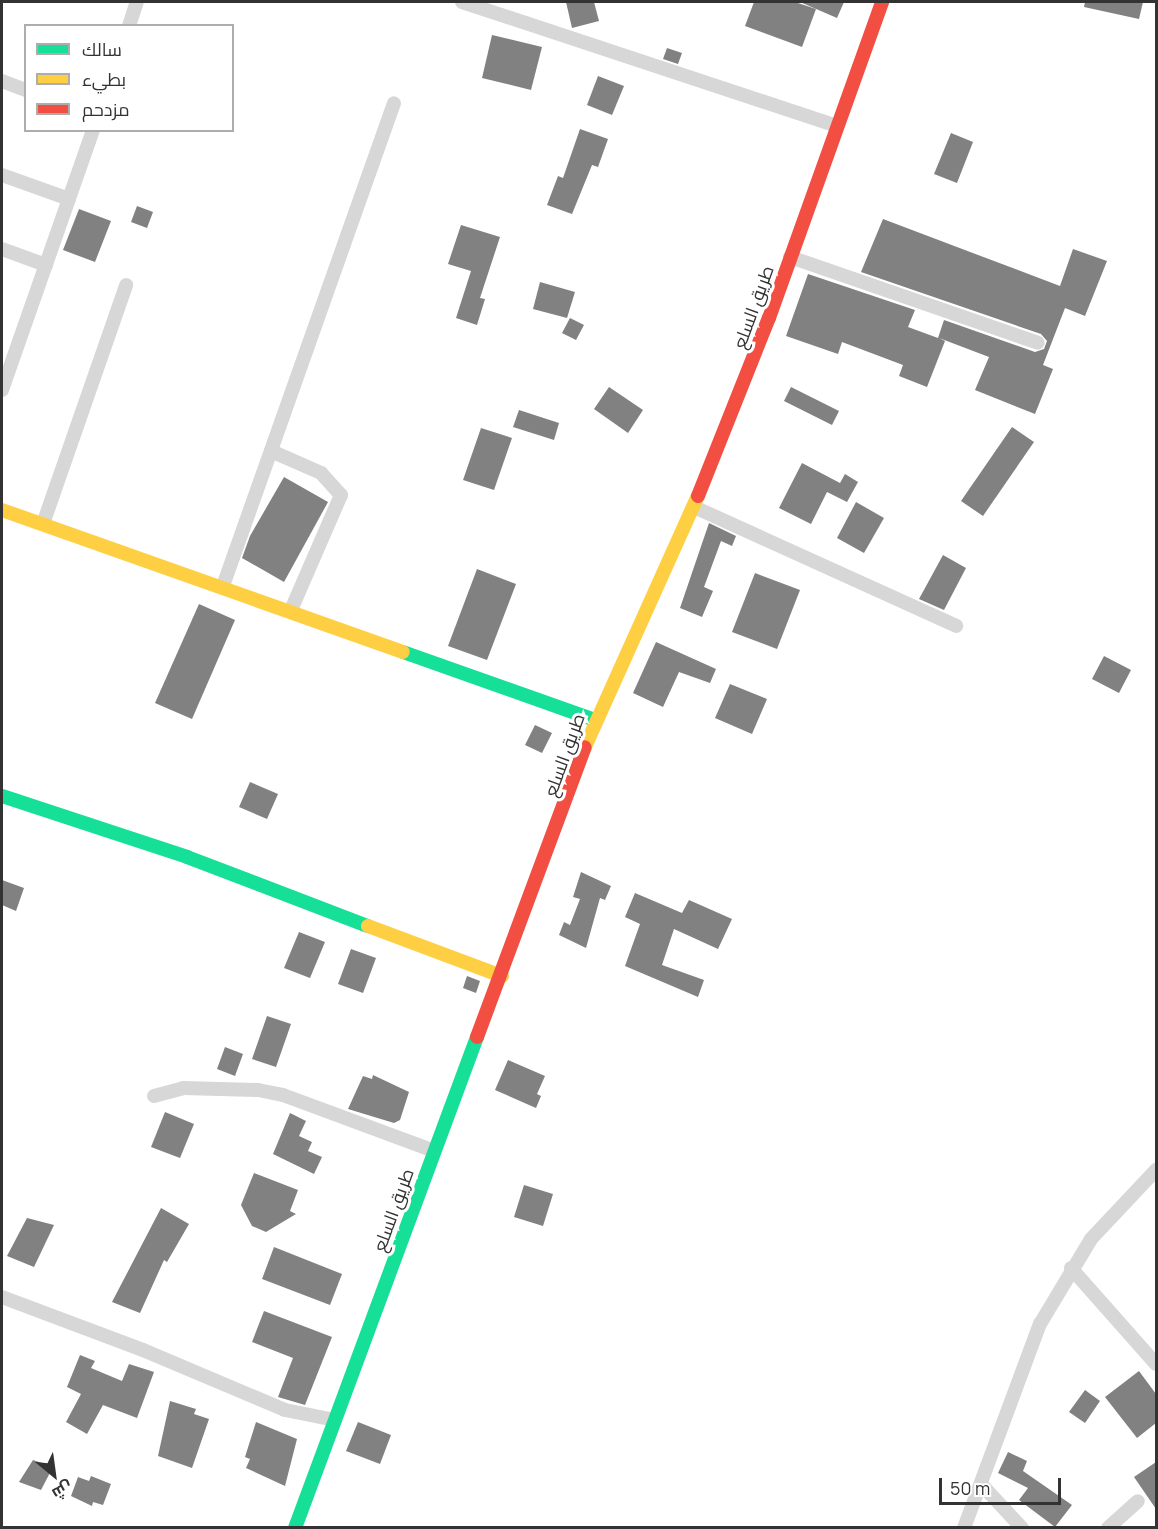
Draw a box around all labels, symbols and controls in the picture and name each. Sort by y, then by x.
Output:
legend [24,24,234,132]
text: سالك [82,37,122,61]
text: بطيء [82,67,126,91]
text: مزدحم [82,97,130,121]
street label: طريق السلع [728,262,778,352]
street label: طريق السلع [539,710,589,800]
street label: طريق السلع [368,1165,418,1255]
north arrow [24,1445,84,1505]
scale bar [942,1466,1064,1504]
text: ش [48,1476,77,1505]
text: 50 m [950,1476,990,1500]

